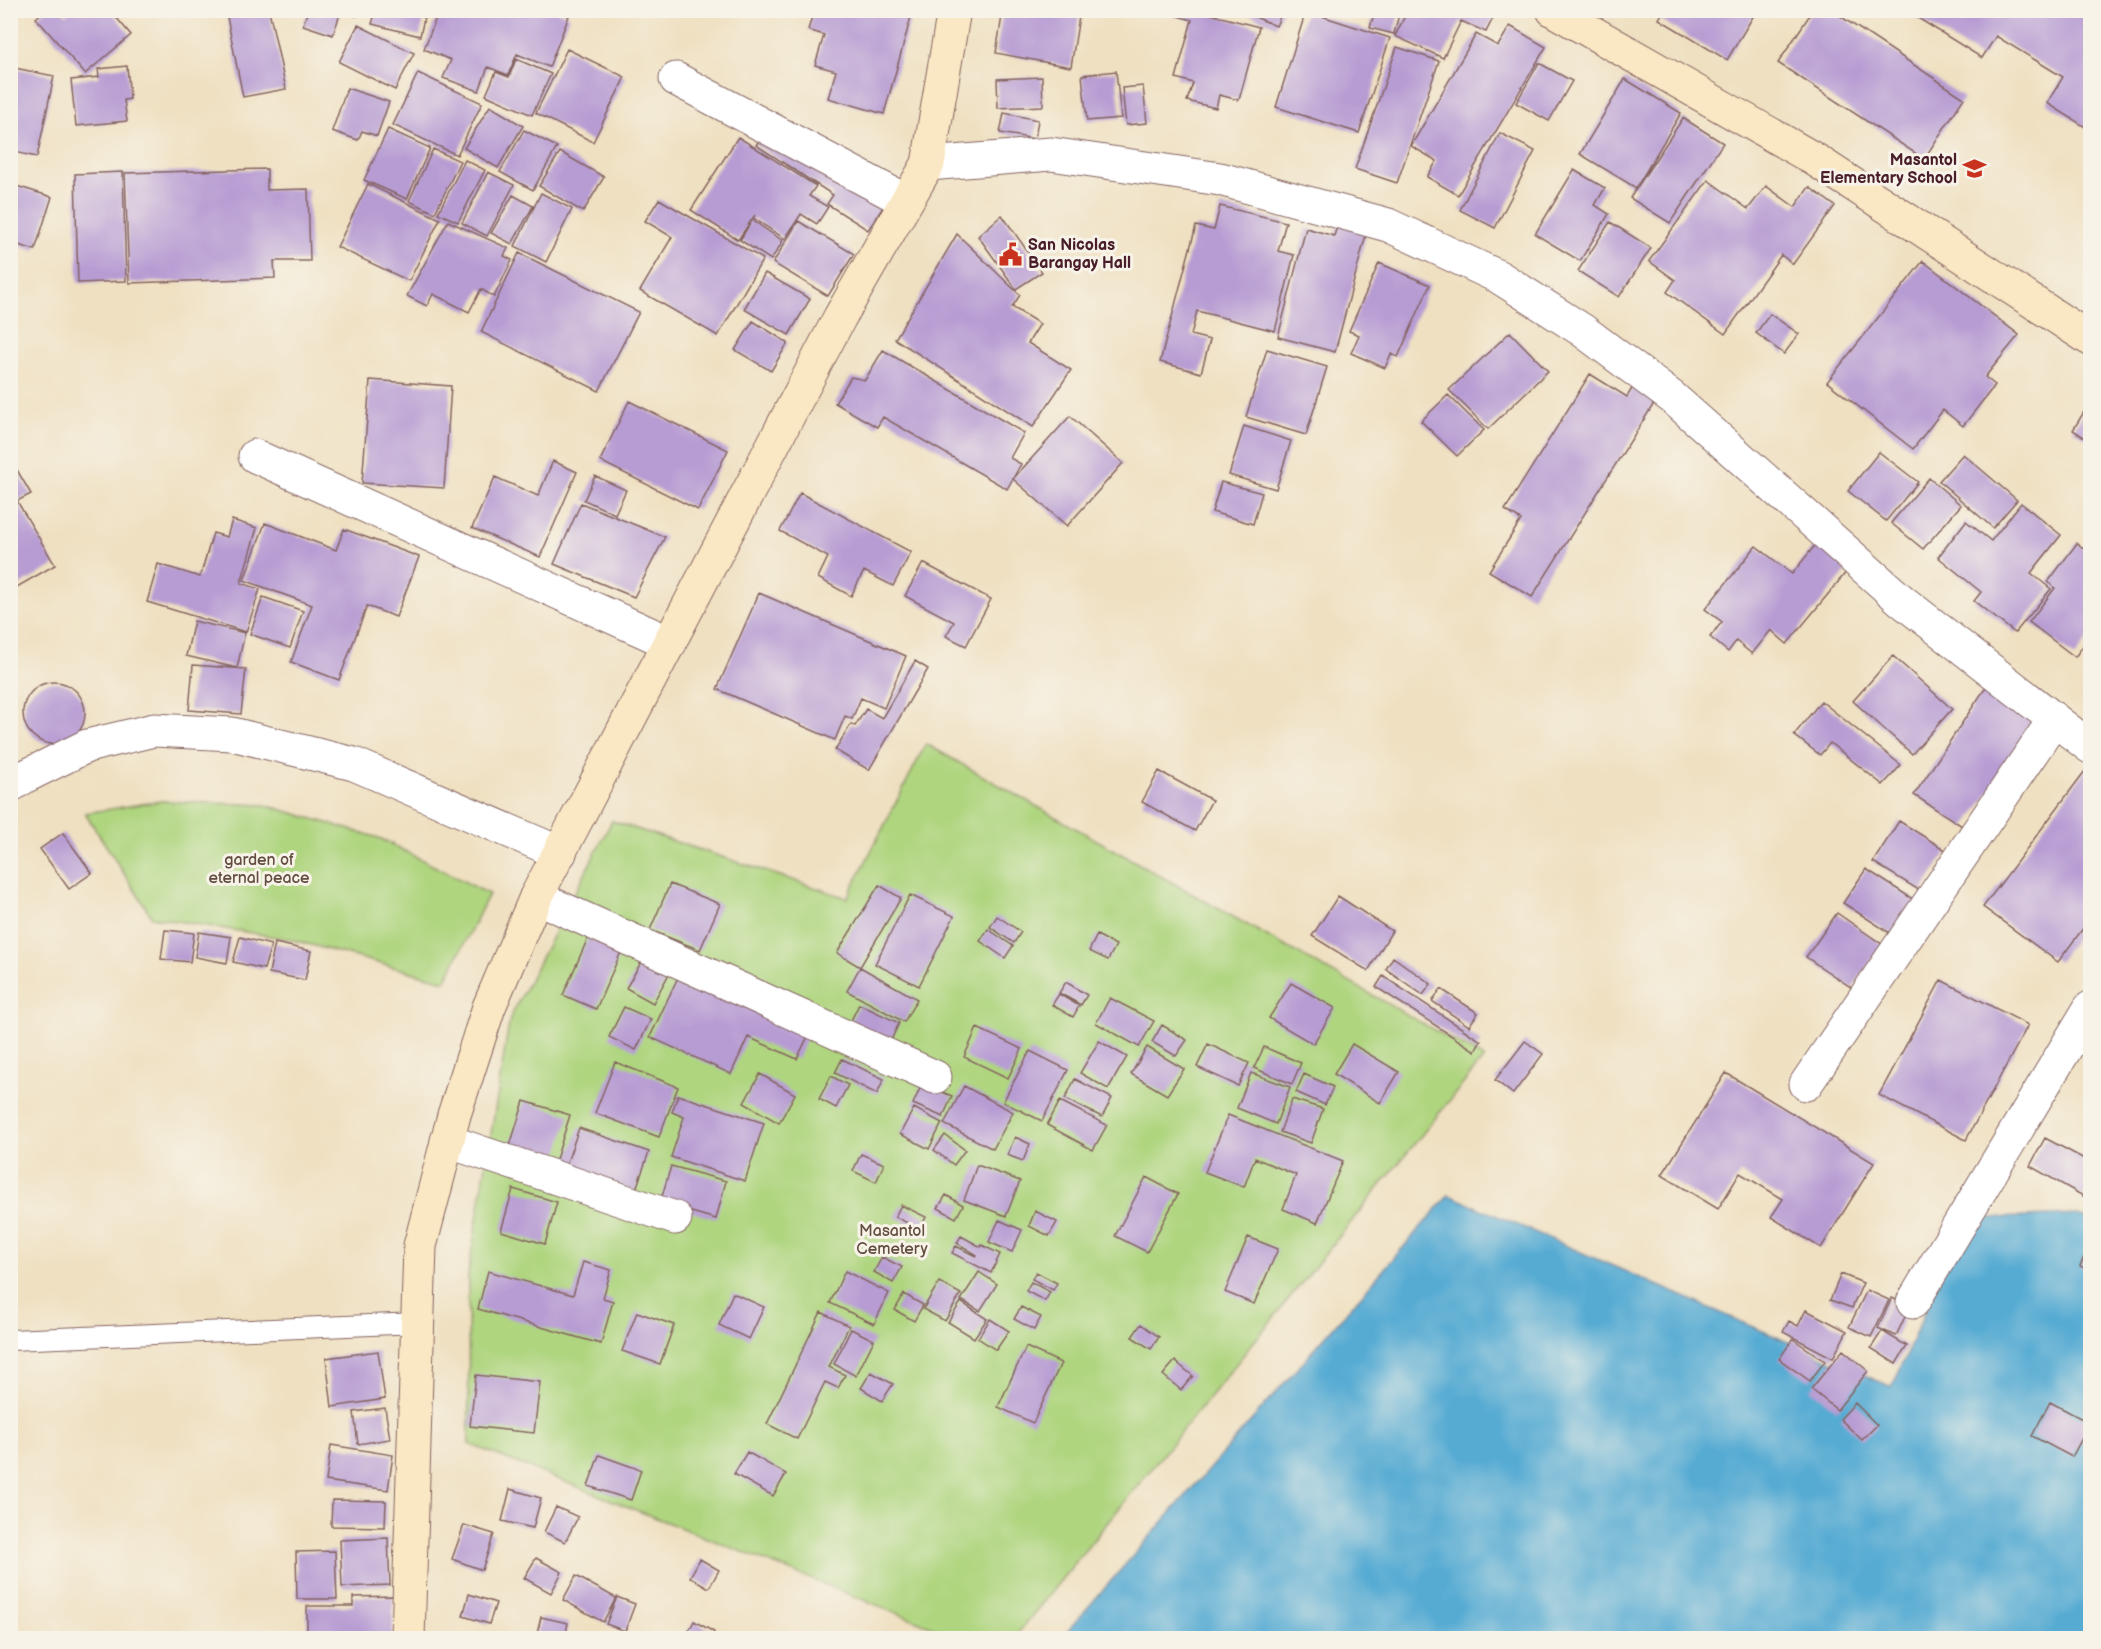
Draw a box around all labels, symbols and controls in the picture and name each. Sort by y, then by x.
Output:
place label: Masantol Elementary School [1820,151,1957,188]
school or university icon: Masantol Elementary School [1962,156,1988,182]
place label: San Nicolas Barangay Hall [1028,236,1131,273]
public building icon: San Nicolas Barangay Hall [997,241,1023,267]
park label: garden of eternal peace [209,851,310,888]
park label: Masantol Cemetery [856,1222,928,1259]

